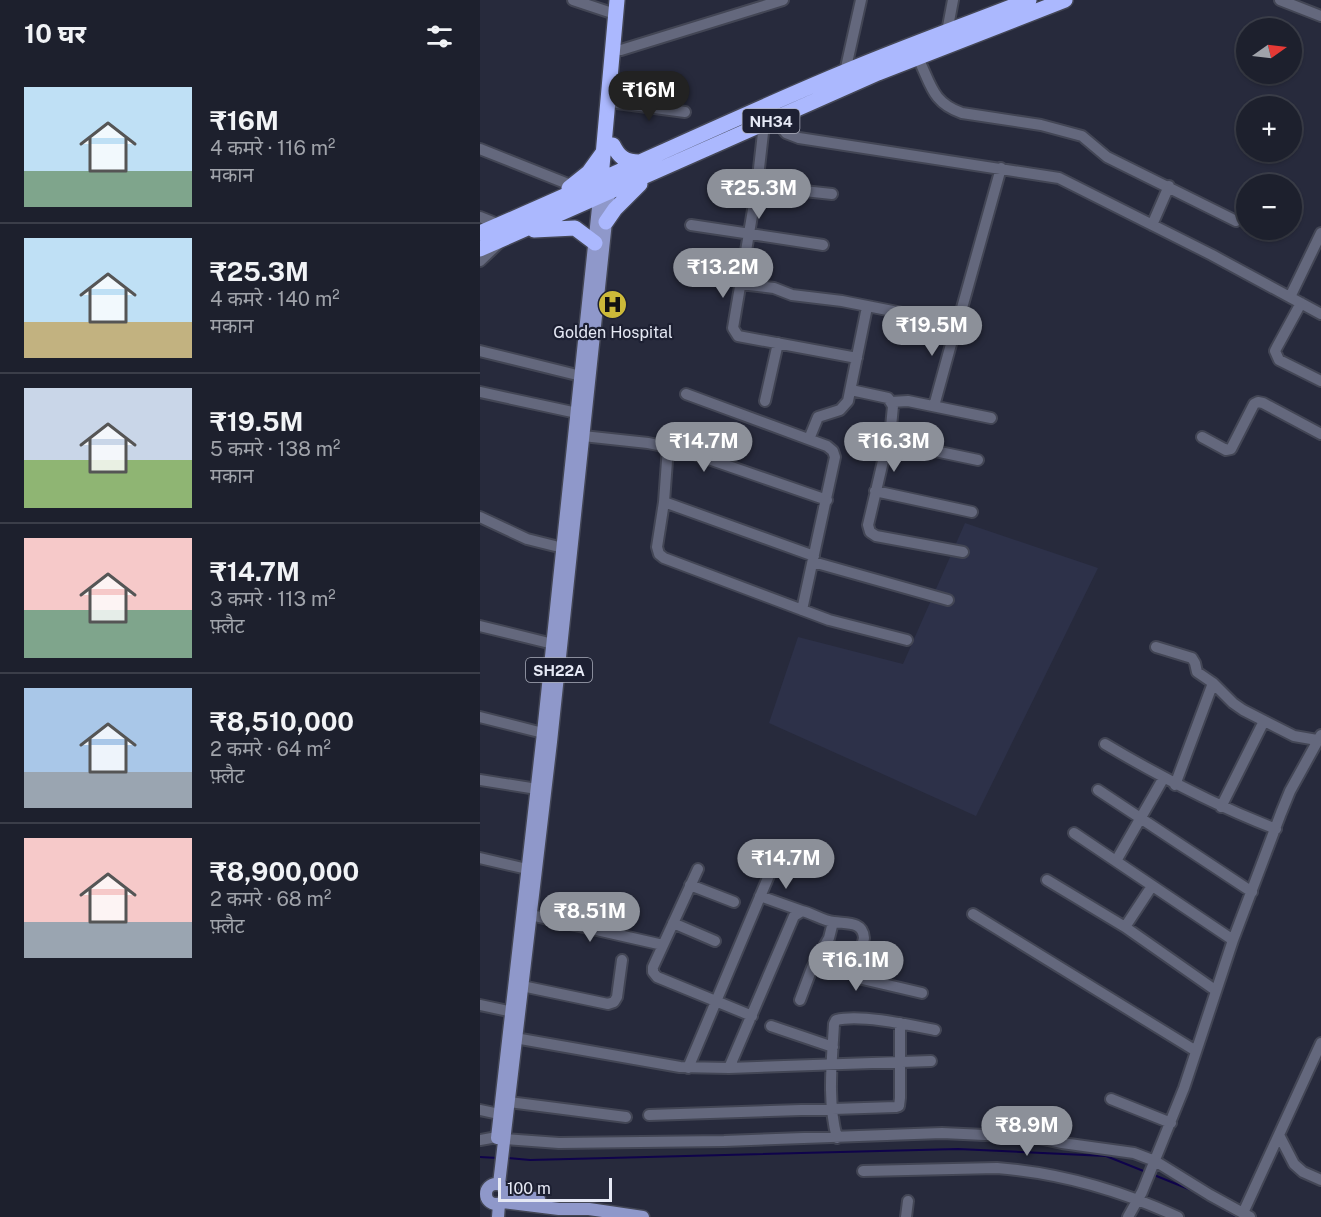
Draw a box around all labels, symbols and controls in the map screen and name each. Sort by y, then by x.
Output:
text: 10 घर [24,18,86,49]
north arrow [1236,18,1302,84]
map controls [1236,18,1302,240]
icon: filters [423,20,456,53]
pin: ₹16M [613,71,685,122]
text: ₹16M [623,78,675,102]
button: + [1236,96,1302,162]
text: ₹16M [210,105,279,136]
road number: NH34 [742,109,800,133]
icon: home [72,111,144,183]
text: 4 कमरे · 116 m² [210,136,335,160]
text: मकान [210,163,254,187]
pin: ₹25.3M [710,169,808,220]
button: − [1236,174,1302,240]
text: ₹25.3M [721,176,797,200]
pin: ₹13.2M [674,248,772,299]
text: ₹13.2M [687,255,759,279]
text: ₹25.3M [210,256,309,287]
icon: home [72,262,144,334]
text: 4 कमरे · 140 m² [210,287,340,311]
hospital icon: Golden Hospital [597,288,629,320]
pin: ₹19.5M [883,306,981,357]
text: ₹19.5M [896,313,968,337]
text: मकान [210,314,254,338]
place label: Golden Hospital [553,323,673,342]
text: ₹19.5M [210,406,303,437]
icon: home [72,412,144,484]
pin: ₹14.7M [655,422,753,473]
pin: ₹16.3M [845,422,943,473]
text: ₹14.7M [669,429,739,453]
text: ₹16.3M [858,429,930,453]
text: 5 कमरे · 138 m² [210,437,340,461]
text: मकान [210,464,254,488]
text: ₹14.7M [210,556,300,587]
icon: home [72,562,144,634]
text: 3 कमरे · 113 m² [210,587,336,611]
text: फ़्लैट [210,614,245,638]
road number: SH22A [526,658,592,682]
text: ₹8,510,000 [210,706,354,737]
icon: home [72,712,144,784]
text: 2 कमरे · 64 m² [210,737,331,761]
text: फ़्लैट [210,764,245,788]
pin: ₹14.7M [737,839,835,890]
text: ₹14.7M [751,846,821,870]
text: ₹8,900,000 [210,856,359,887]
icon: home [72,862,144,934]
text: 2 कमरे · 68 m² [210,887,331,911]
pin: ₹8.51M [541,892,639,943]
text: ₹8.51M [554,899,626,923]
text: फ़्लैट [210,914,245,938]
pin: ₹16.1M [807,941,905,992]
text: ₹16.1M [823,948,889,972]
pin: ₹8.9M [985,1106,1069,1157]
text: ₹8.9M [995,1113,1059,1137]
scale bar [498,1175,612,1202]
text: 100 m [507,1179,551,1198]

